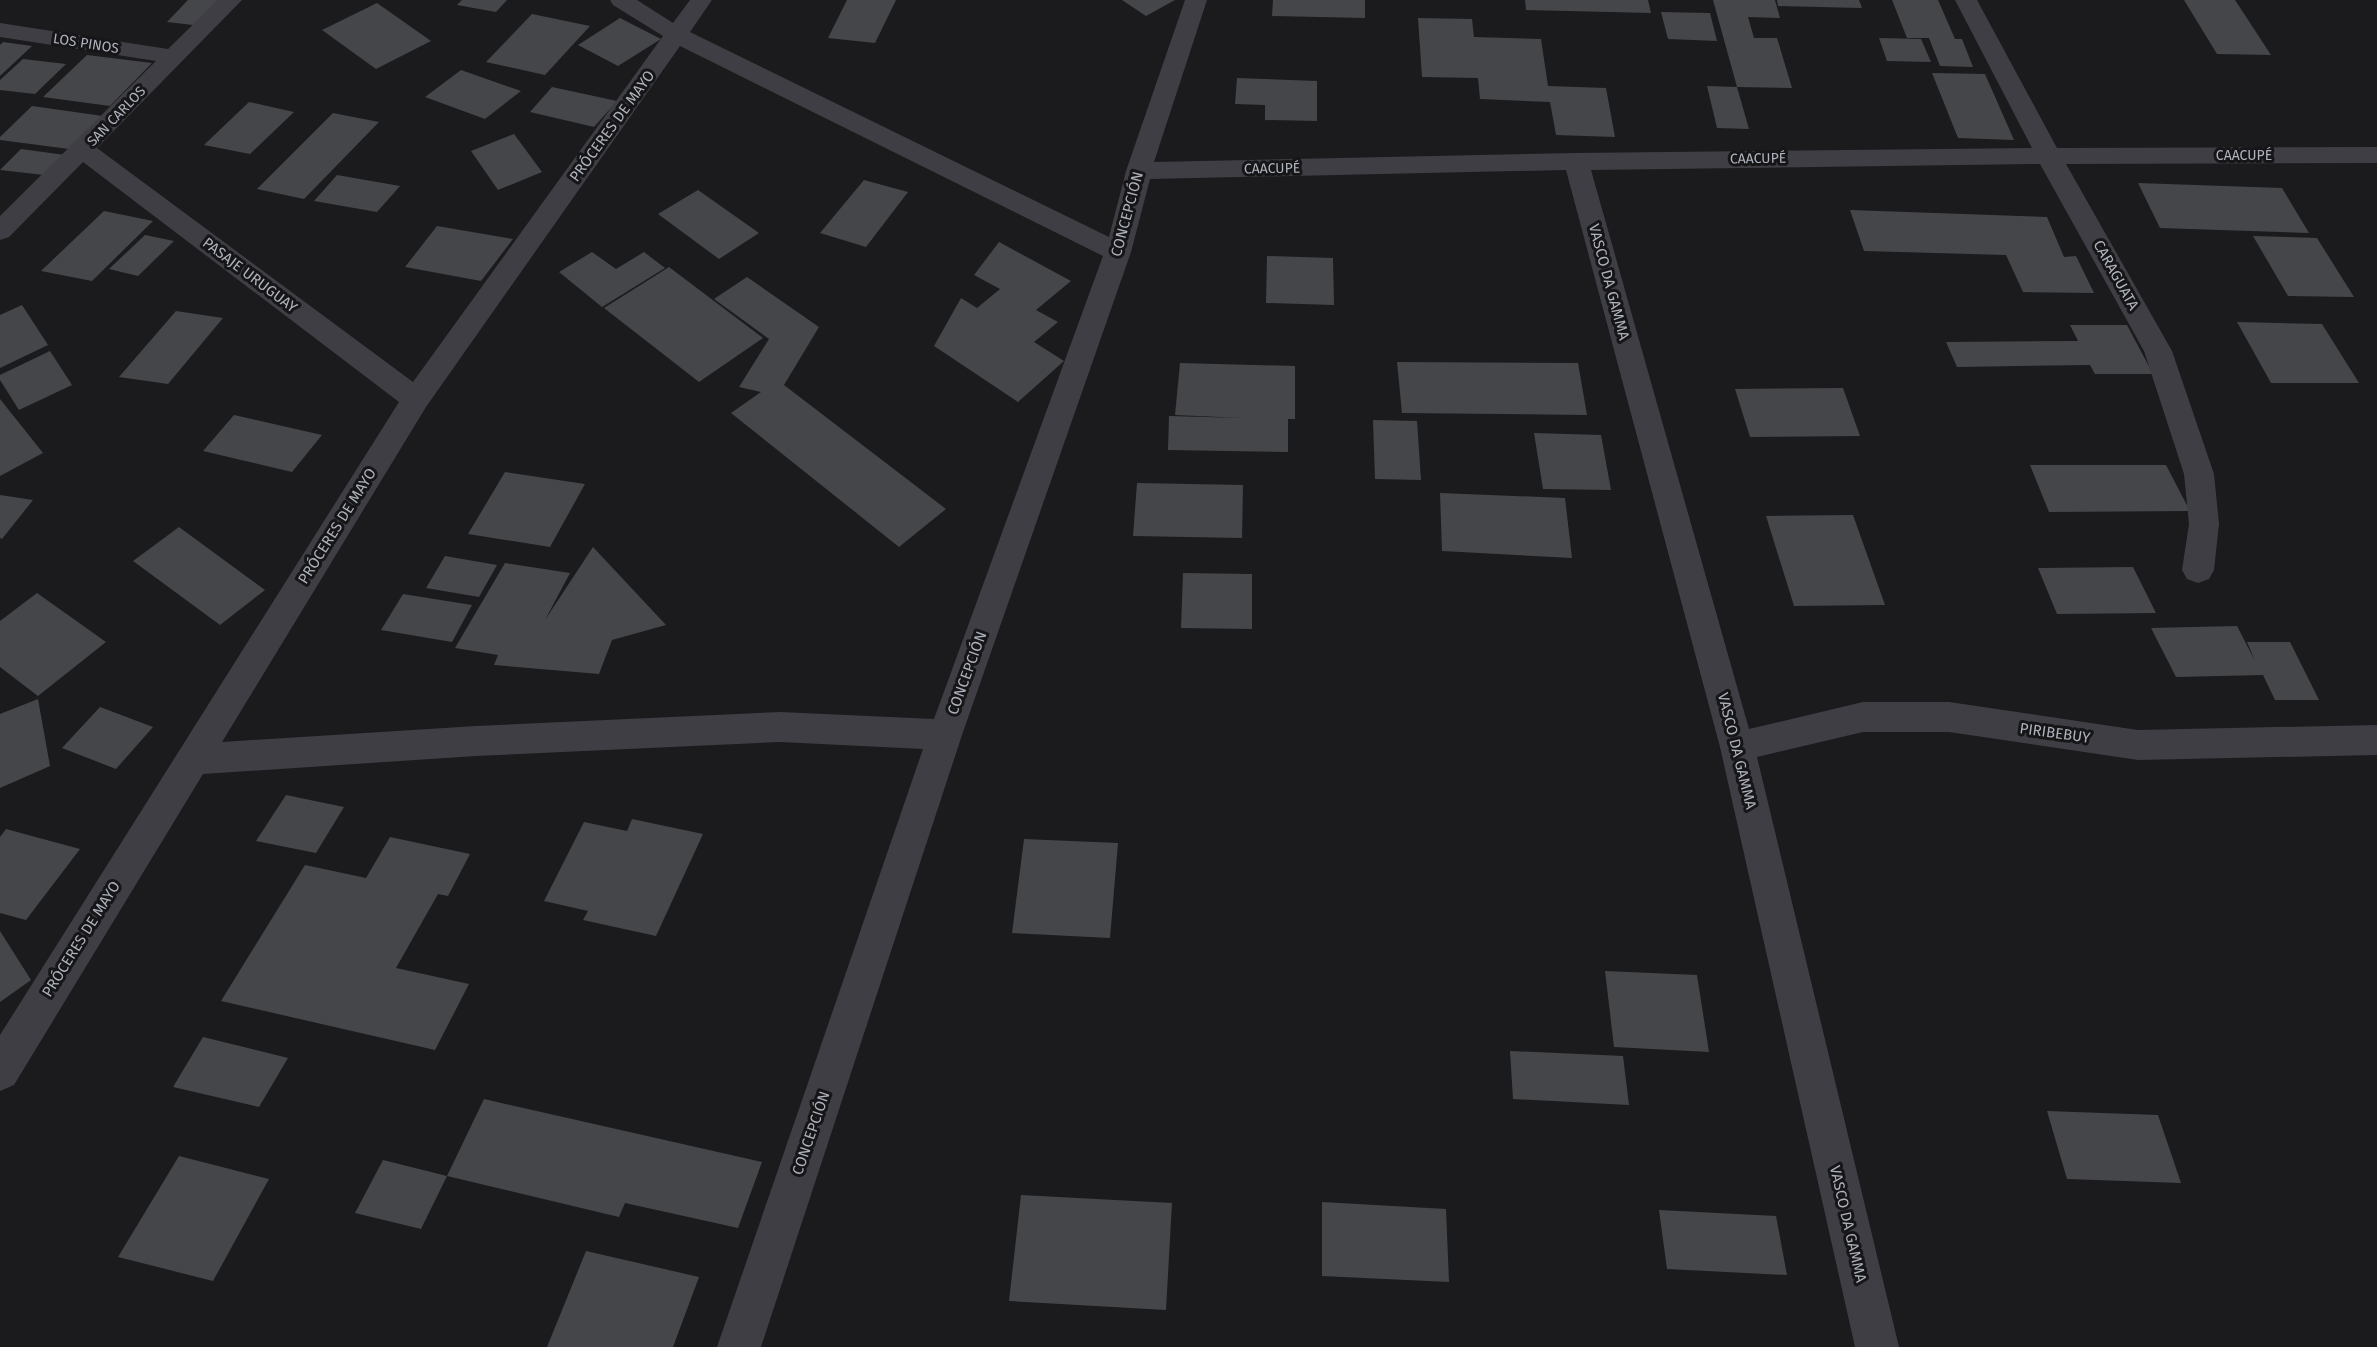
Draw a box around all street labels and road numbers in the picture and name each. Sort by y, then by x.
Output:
street label: LOS PINOS [52,30,120,57]
street label: PRÓCERES DE MAYO [566,67,658,185]
street label: SAN CARLOS [84,83,149,150]
street label: CAACUPÉ [2216,146,2272,164]
street label: CAACUPÉ [1730,149,1786,167]
street label: CAACUPÉ [1244,159,1300,177]
street label: CONCEPCIÓN [1107,169,1147,259]
street label: VASCO DA GAMMA [1585,222,1633,342]
street label: PASAJE URUGUAY [199,234,301,317]
street label: CARAGUATA [2089,237,2143,313]
street label: PRÓCERES DE MAYO [294,465,380,587]
street label: CONCEPCIÓN [944,629,990,717]
street label: VASCO DA GAMMA [1714,691,1760,812]
street label: PIRIBEBUY [2019,719,2092,747]
street label: PRÓCERES DE MAYO [38,878,124,1000]
street label: CONCEPCIÓN [788,1089,834,1177]
street label: VASCO DA GAMMA [1826,1164,1870,1285]

